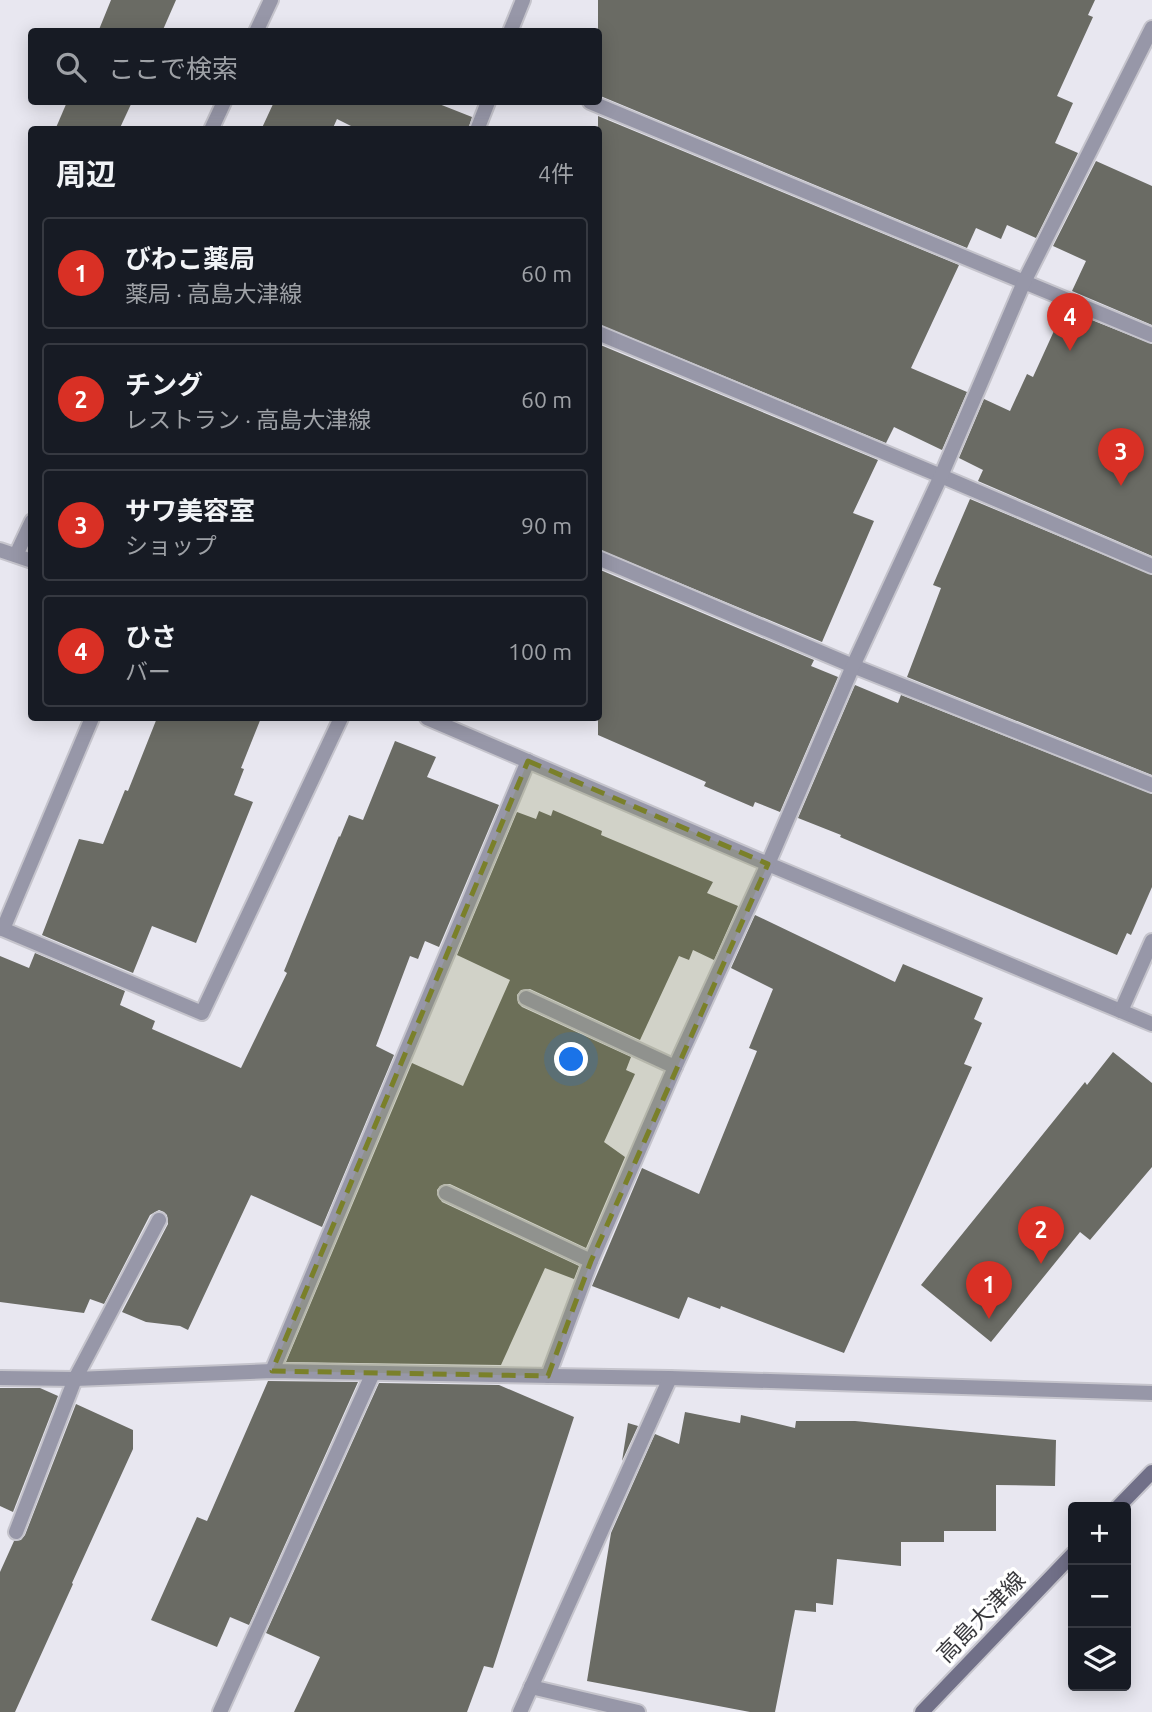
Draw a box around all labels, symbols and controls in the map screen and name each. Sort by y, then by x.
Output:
search box [28,28,602,105]
icon: search [52,48,90,86]
text: ここで検索 [108,54,238,83]
text: 周辺 [56,157,116,191]
text: 4件 [538,161,574,186]
text: びわこ薬局 [125,244,255,273]
text: 1 [75,261,87,286]
text: 60 m [521,261,572,286]
text: 薬局 · 高島大津線 [125,281,302,306]
pin: 4 [1047,293,1093,351]
text: チング [125,370,203,399]
text: 2 [75,387,87,412]
text: 60 m [521,387,572,412]
text: レストラン · 高島大津線 [125,407,371,432]
pin: 3 [1098,428,1144,486]
text: サワ美容室 [125,496,255,525]
text: 3 [75,513,87,538]
text: 90 m [521,513,572,538]
text: ショップ [125,533,217,558]
text: ひさ [125,622,177,651]
text: 4 [75,639,87,664]
text: 100 m [508,639,572,664]
text: バー [125,659,171,684]
your location [554,1042,588,1076]
pin: 2 [1018,1206,1064,1264]
pin: 1 [966,1261,1012,1319]
map controls [1068,1502,1131,1691]
button: + [1068,1502,1131,1565]
button: − [1068,1565,1131,1628]
street label: 高島大津線 [932,1567,1030,1667]
button: layers [1068,1628,1131,1691]

